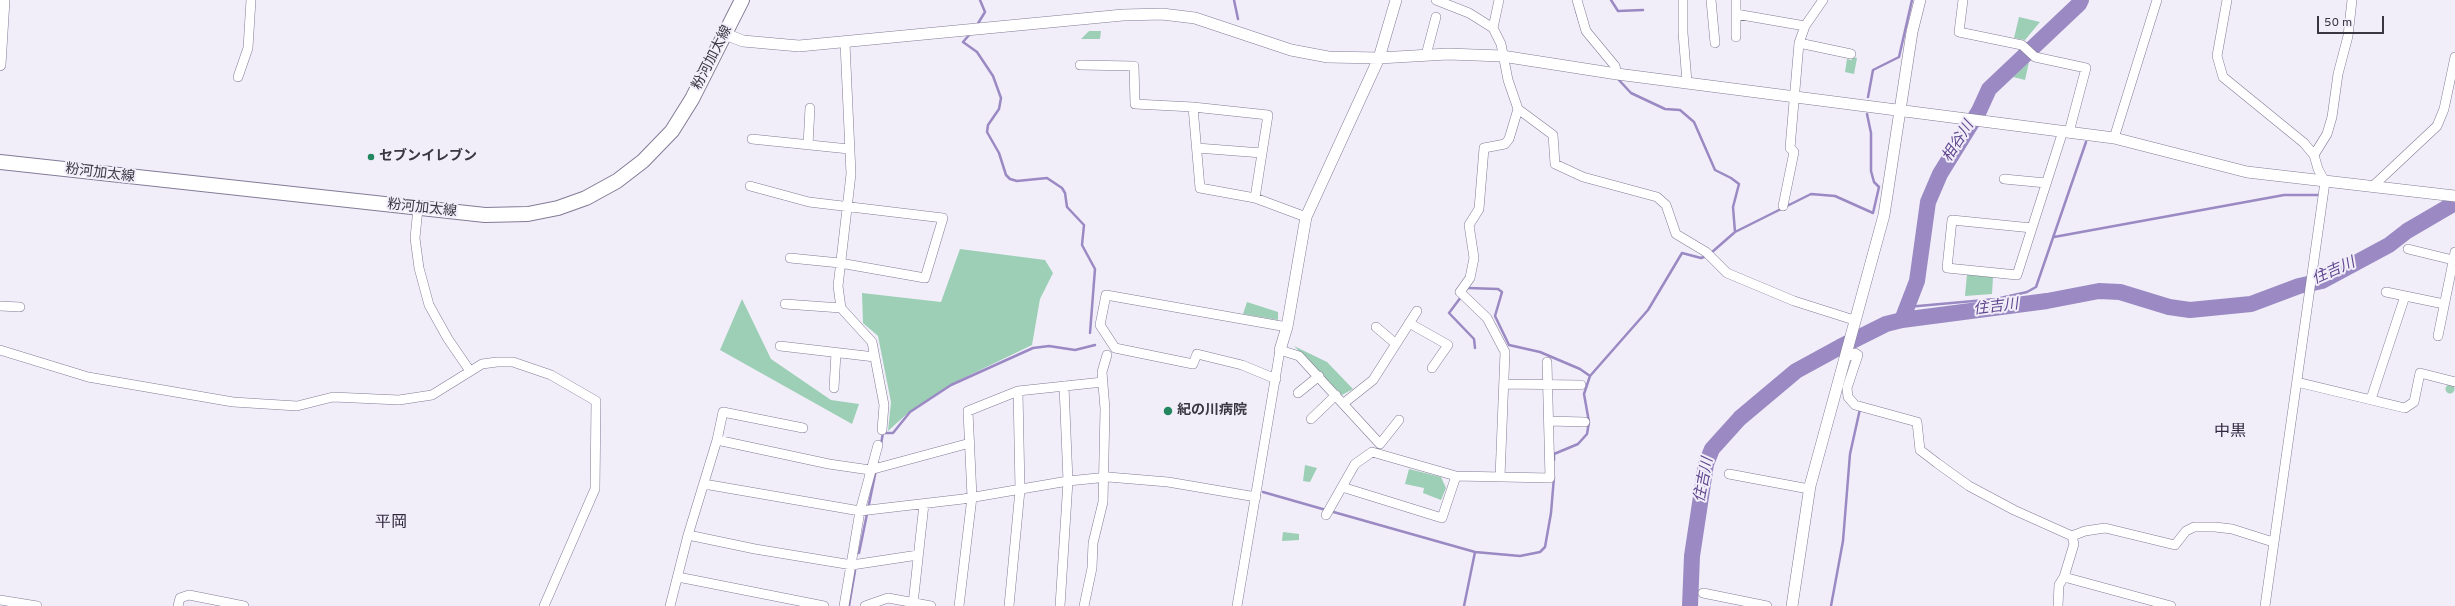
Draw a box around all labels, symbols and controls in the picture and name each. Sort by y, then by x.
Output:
scale bar [2319,8,2386,34]
text: 50 m [2324,15,2352,31]
street label: 粉河加太線 [690,23,736,93]
water label: 相谷川 [1939,118,1979,166]
place label: セブンイレブン [379,149,477,165]
marker: セブンイレブン [366,152,376,162]
street label: 粉河加太線 [64,161,136,187]
street label: 粉河加太線 [386,197,458,221]
water label: 住吉川 [2310,255,2358,289]
water label: 住吉川 [1973,296,2019,320]
place label: 紀の川病院 [1177,403,1247,419]
marker: 紀の川病院 [1162,405,1174,417]
district label: 中黒 [2214,423,2246,443]
water label: 住吉川 [1692,456,1718,504]
district label: 平岡 [375,514,407,534]

